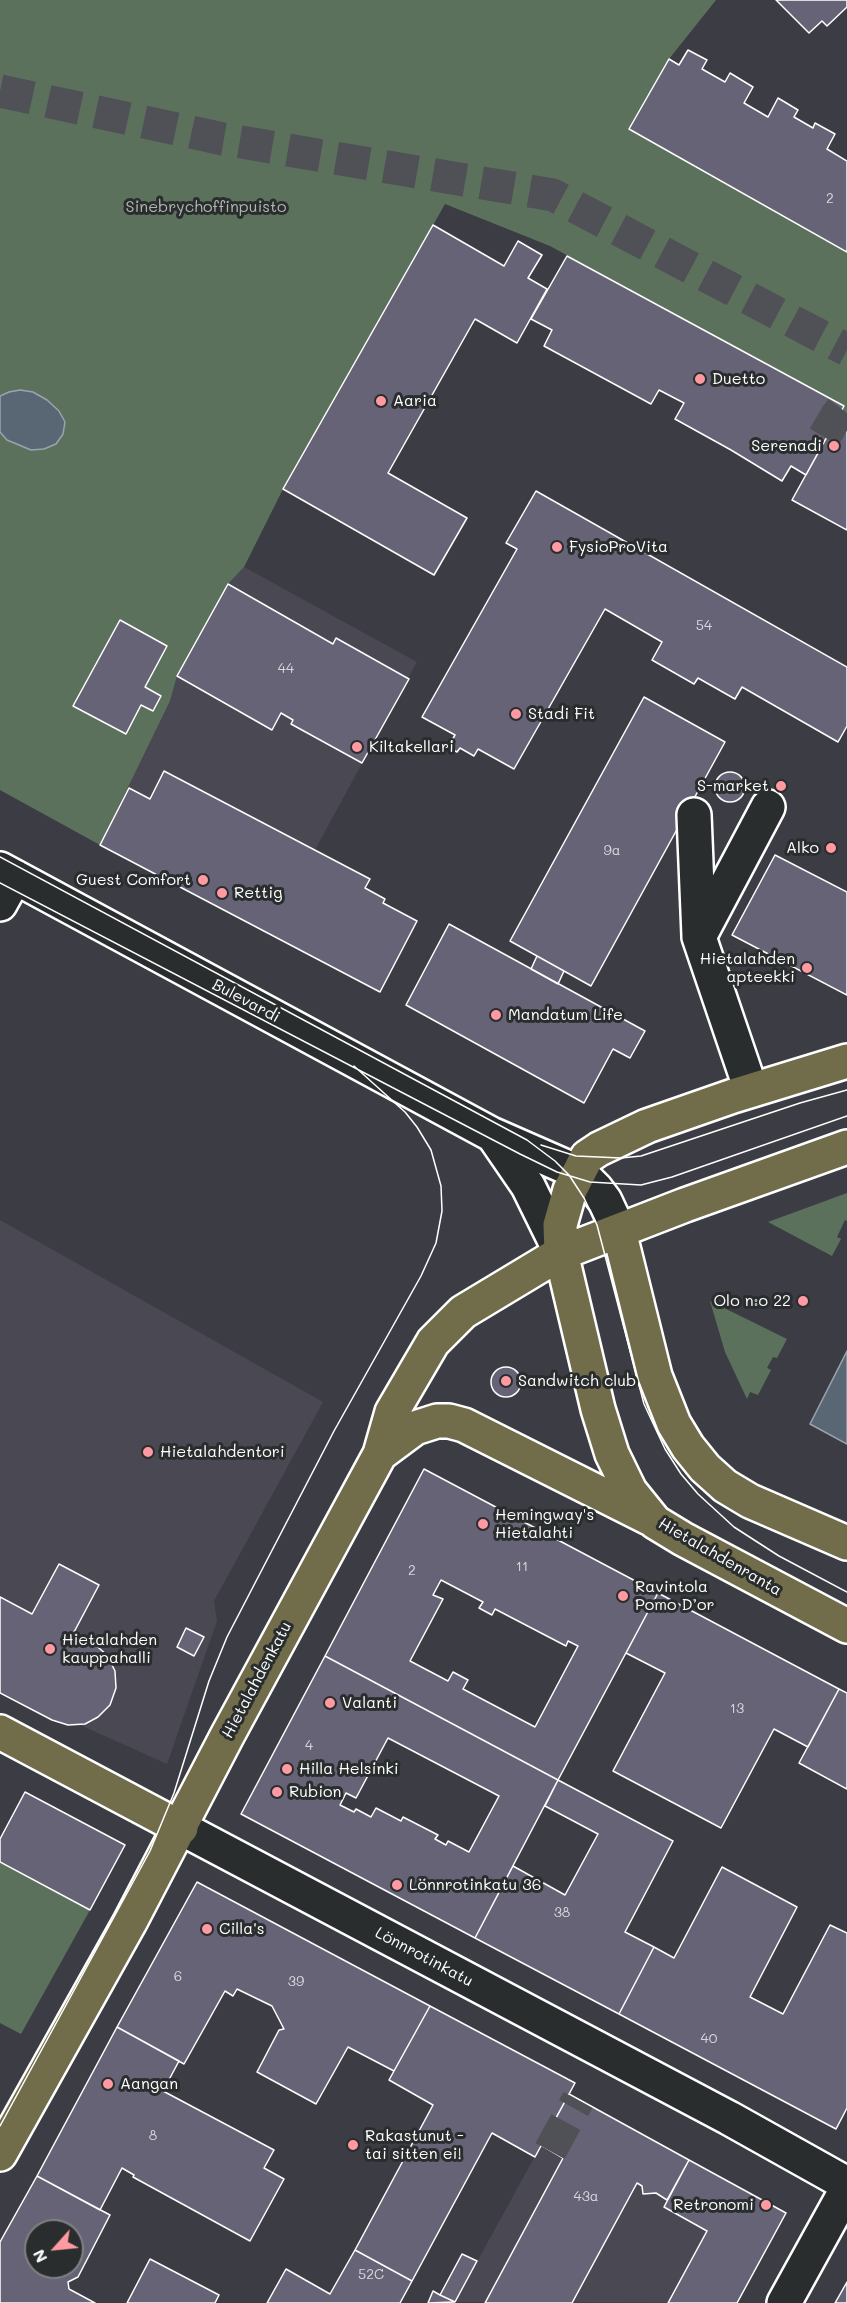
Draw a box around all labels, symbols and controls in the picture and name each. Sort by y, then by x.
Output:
house number: 2 [826,191,834,207]
park label: Sinebrychoffinpuisto [125,197,287,217]
place label: Duetto [712,369,765,389]
marker: Duetto [693,372,707,386]
place label: Aaria [393,391,437,411]
marker: Aaria [374,394,388,408]
place label: Serenadi [751,436,822,456]
marker: Serenadi [827,439,841,453]
place label: FysioProVita [569,537,668,557]
marker: FysioProVita [550,540,564,554]
house number: 54 [696,618,712,634]
house number: 44 [278,661,294,677]
place label: Stadi Fit [528,704,595,724]
marker: Stadi Fit [509,707,523,721]
place label: Kiltakellari [369,737,454,757]
marker: Kiltakellari [350,740,364,754]
place label: S-market [697,776,769,796]
marker: S-market [774,779,788,793]
place label: Alko [786,838,819,858]
marker: Alko [824,841,838,855]
house number: 9a [604,843,620,859]
place label: Guest Comfort [76,870,191,890]
marker: Guest Comfort [196,873,210,887]
place label: Rettig [234,883,282,903]
marker: Rettig [215,886,229,900]
place label: Hietalahden apteekki [700,949,795,987]
marker: Hietalahden apteekki [800,961,814,975]
street label: Bulevardi [209,975,283,1027]
place label: Mandatum Life [508,1005,623,1025]
marker: Mandatum Life [489,1008,503,1022]
place label: Olo n:o 22 [713,1291,791,1311]
marker: Olo n:o 22 [796,1294,810,1308]
place label: Sandwitch club [518,1371,636,1391]
marker: Sandwitch club [499,1374,513,1388]
place label: Hietalahdentori [160,1442,285,1462]
marker: Hietalahdentori [141,1445,155,1459]
place label: Hemingway's Hietalahti [495,1505,594,1543]
street label: Hietalahdenranta [655,1514,785,1600]
marker: Hemingway's Hietalahti [476,1517,490,1531]
house number: 11 [516,1559,528,1575]
house number: 2 [408,1563,416,1579]
place label: Ravintola Pomo D’or [635,1577,715,1615]
marker: Ravintola Pomo D’or [616,1589,630,1603]
street label: Hietalahdenkatu [218,1618,296,1742]
place label: Hietalahden kauppahalli [62,1630,157,1668]
marker: Hietalahden kauppahalli [43,1642,57,1656]
place label: Valanti [342,1693,397,1713]
marker: Valanti [323,1696,337,1710]
house number: 13 [730,1701,744,1717]
house number: 4 [305,1738,313,1754]
place label: Hilla Helsinki [299,1759,399,1779]
marker: Hilla Helsinki [280,1762,294,1776]
place label: Rubion [289,1782,341,1802]
marker: Rubion [270,1785,284,1799]
place label: Lönnrotinkatu 36 [409,1875,541,1895]
marker: Lönnrotinkatu 36 [390,1878,404,1892]
house number: 38 [554,1905,570,1921]
place label: Cilla's [219,1919,265,1939]
marker: Cilla's [200,1922,214,1936]
street label: Lönnrotinkatu [372,1923,476,1991]
house number: 6 [174,1969,182,1985]
house number: 39 [288,1974,304,1990]
house number: 40 [701,2031,717,2047]
place label: Aangan [120,2074,178,2094]
marker: Aangan [101,2077,115,2091]
place label: Rakastunut - tai sitten ei! [365,2126,464,2164]
house number: 8 [149,2128,157,2144]
marker: Rakastunut - tai sitten ei! [346,2138,360,2152]
house number: 43a [573,2189,599,2205]
place label: Retronomi [673,2195,754,2215]
marker: Retronomi [759,2198,773,2212]
north arrow [24,2219,84,2279]
text: N [27,2246,51,2267]
house number: 52C [358,2267,384,2283]

